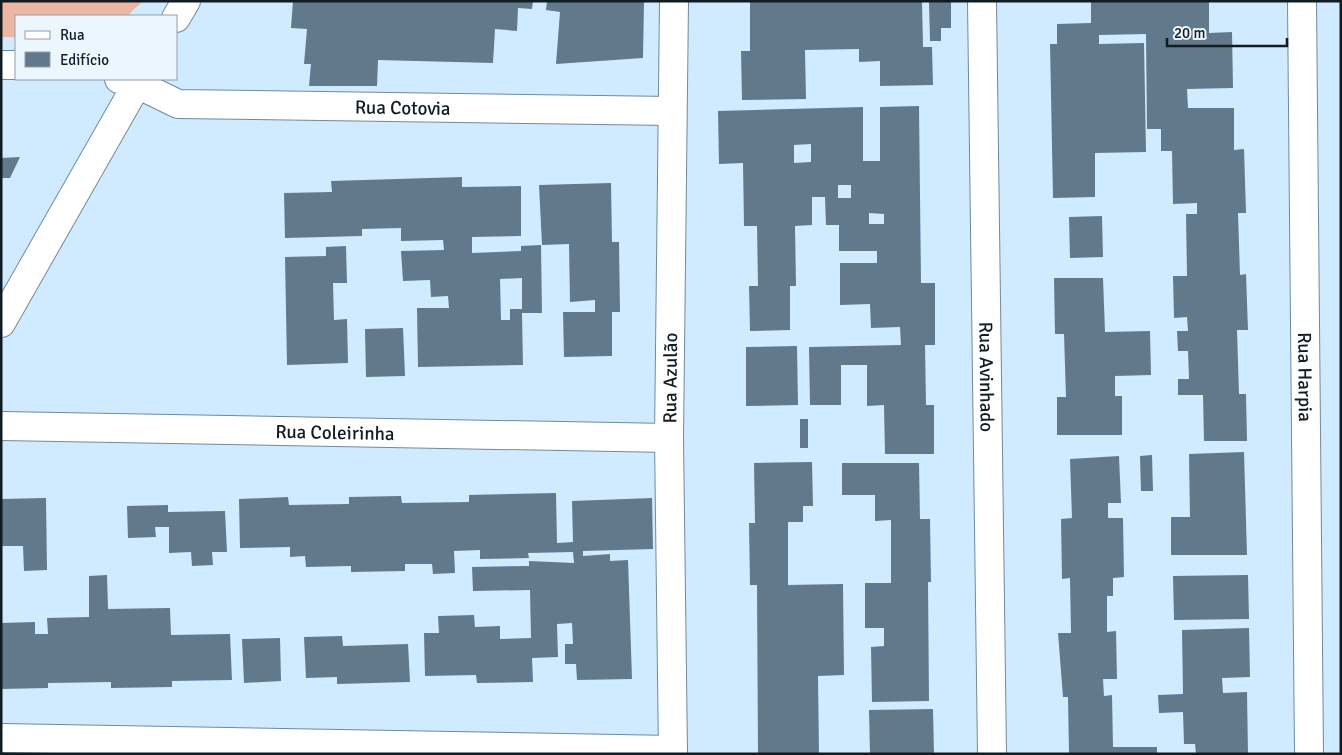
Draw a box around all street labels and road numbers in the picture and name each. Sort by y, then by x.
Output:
street label: Rua Cotovia [355,96,451,121]
street label: Rua Avinhado [973,322,999,432]
street label: Rua Azulão [658,332,683,424]
street label: Rua Harpia [1292,332,1317,422]
street label: Rua Coleirinha [275,420,395,446]

